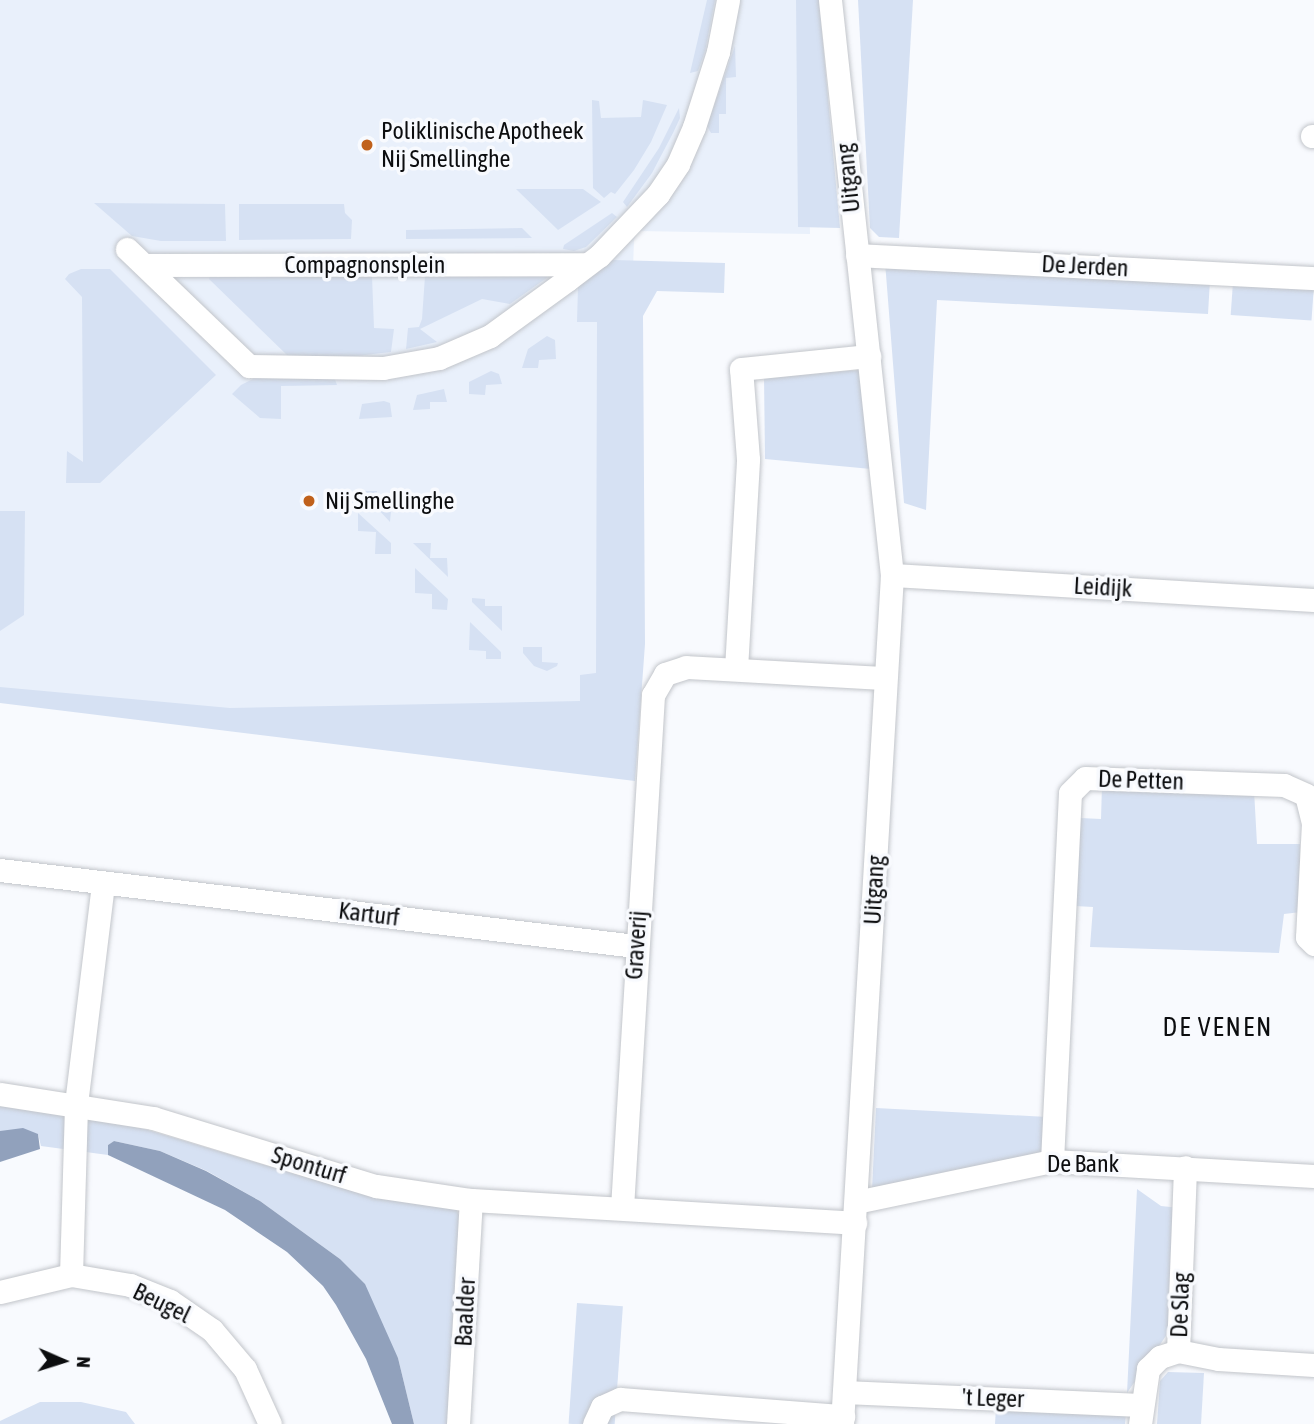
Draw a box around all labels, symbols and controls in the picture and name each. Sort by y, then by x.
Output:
place label: Poliklinische Apotheek Nij Smellinghe [381,117,584,173]
marker: Poliklinische Apotheek Nij Smellinghe [359,137,375,153]
street label: Uitgang [830,142,866,214]
street label: De Jerden [1041,249,1129,283]
street label: Compagnonsplein [285,251,445,279]
place label: Nij Smellinghe [325,487,454,515]
marker: Nij Smellinghe [299,491,319,511]
street label: Leidijk [1073,571,1133,603]
street label: De Petten [1097,764,1185,796]
street label: Uitgang [858,855,890,925]
street label: Karturf [337,896,401,932]
street label: Graverij [619,910,653,980]
district label: DE VENEN [1164,1012,1272,1044]
street label: Sponturf [268,1140,350,1190]
street label: De Bank [1047,1150,1119,1178]
street label: De Slag [1164,1272,1196,1338]
street label: Beugel [128,1277,196,1329]
street label: Baalder [449,1277,481,1347]
north arrow [28,1326,98,1396]
text: N [73,1356,95,1368]
street label: 't Leger [961,1383,1025,1413]

